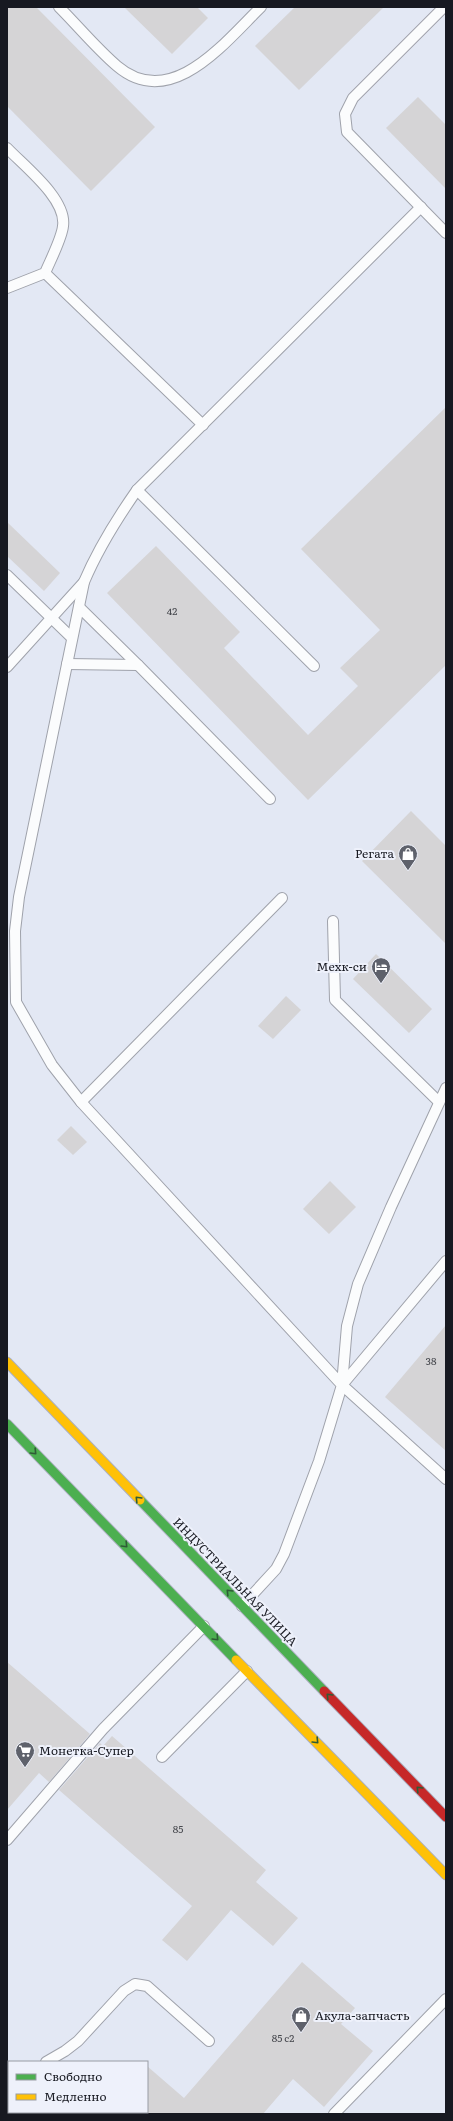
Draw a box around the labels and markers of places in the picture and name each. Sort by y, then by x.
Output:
shop icon: Регата [397,843,419,871]
place label: Регата [355,844,395,862]
hotel icon: Мехк-си [370,956,392,984]
place label: Мехк-си [316,957,367,975]
supermarket icon: Монетка-Супер [14,1740,36,1768]
place label: Монетка-Супер [39,1741,134,1759]
shop icon: Акула-запчасть [290,2005,312,2033]
place label: Акула-запчасть [315,2006,410,2024]

